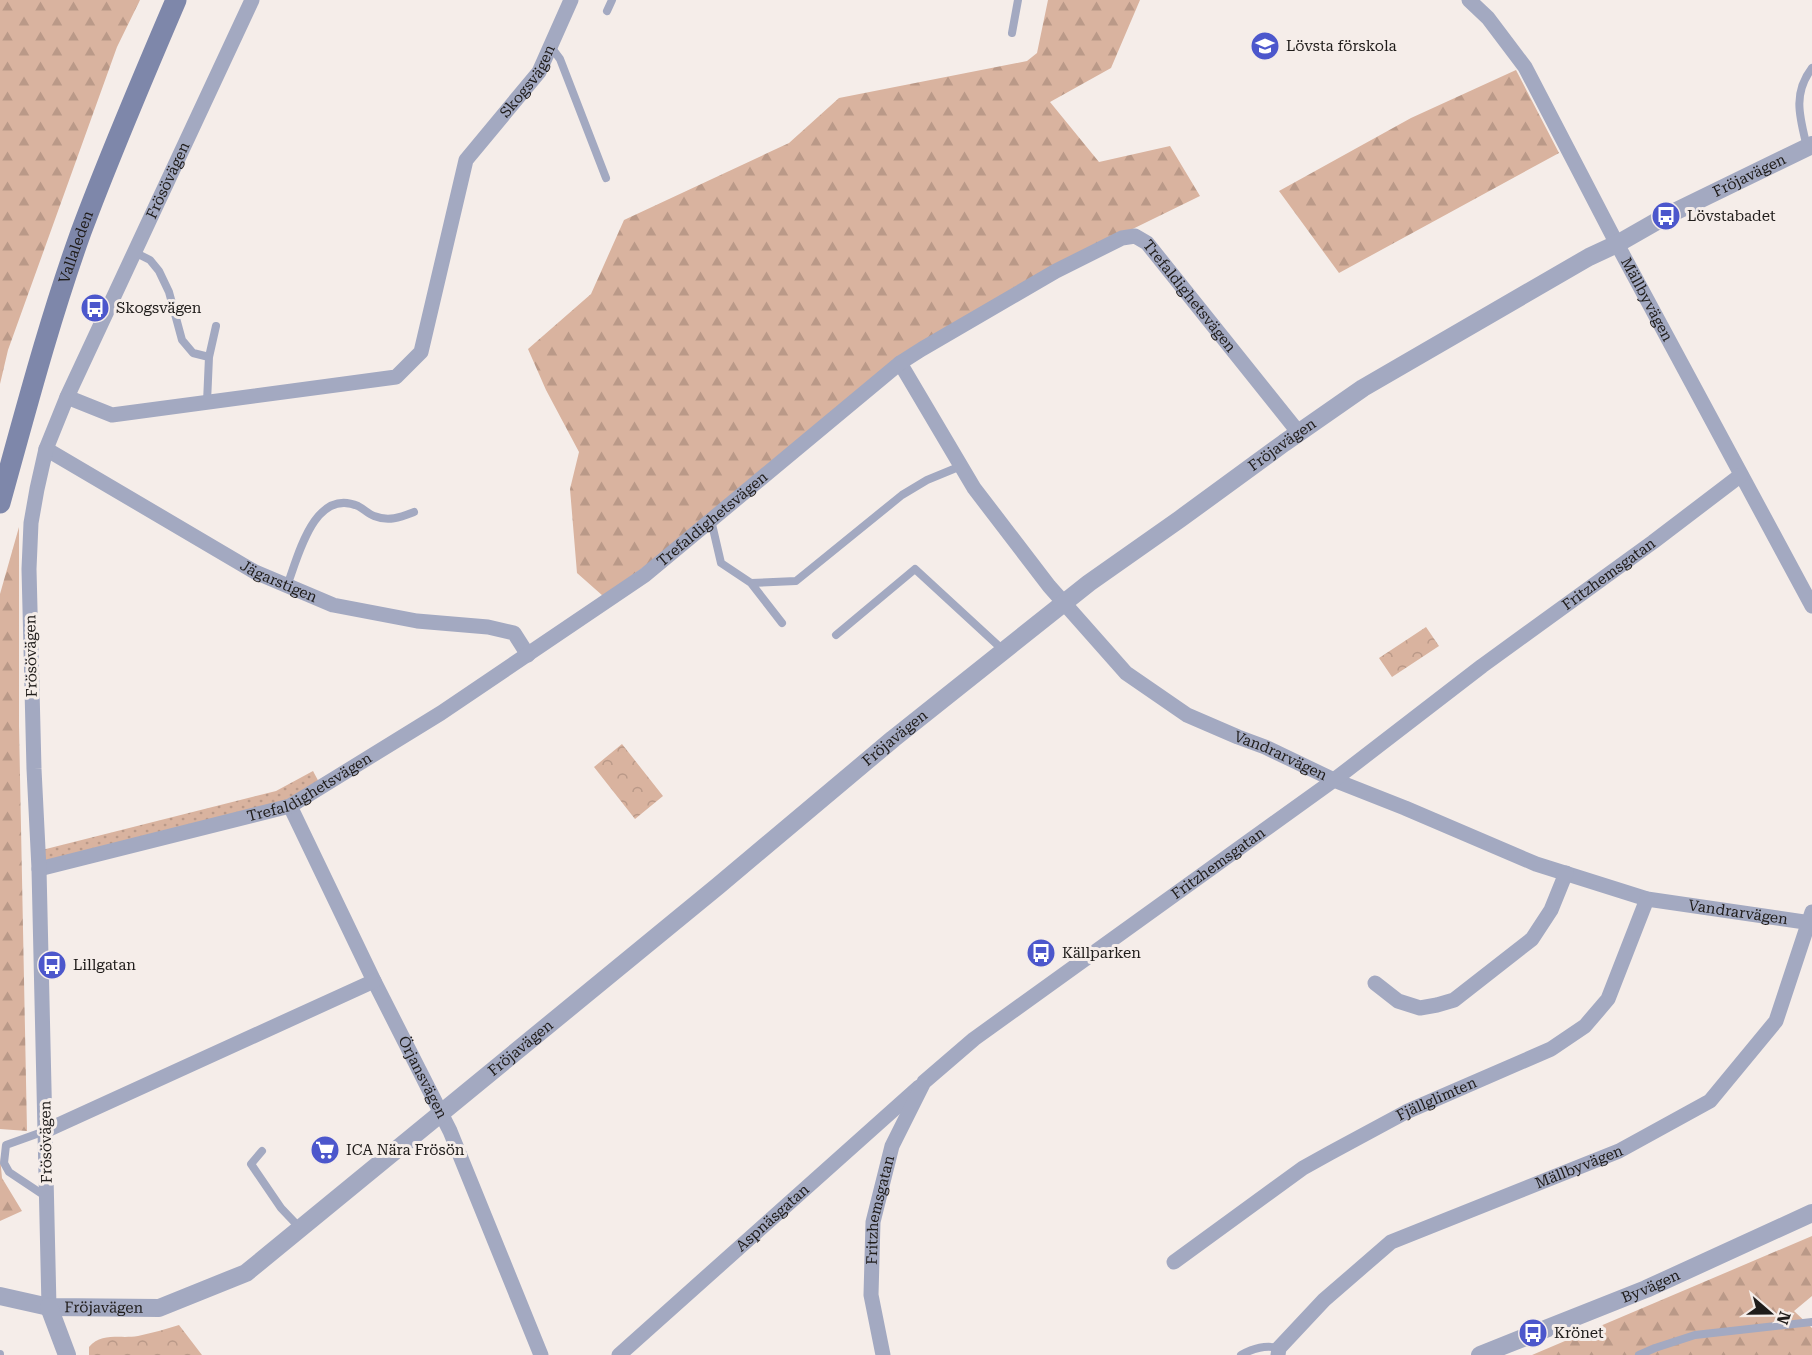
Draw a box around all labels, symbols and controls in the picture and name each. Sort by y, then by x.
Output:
school or university icon: Lövsta förskola [1249,30,1281,62]
place label: Lövsta förskola [1286,37,1397,55]
street label: Skogsvägen [496,42,559,121]
street label: Frösövägen [142,139,194,222]
street label: Fröjavägen [1710,150,1789,201]
bus stop icon: Lövstabadet [1650,200,1682,232]
place label: Lövstabadet [1687,207,1776,225]
street label: Vallaleden [55,208,97,286]
street label: Trefaldighetsvägen [1139,236,1240,356]
street label: Mällbyvägen [1617,254,1677,345]
bus stop icon: Skogsvägen [79,292,111,324]
place label: Skogsvägen [116,299,202,317]
street label: Fröjavägen [1245,414,1320,475]
street label: Trefaldighetsvägen [653,468,772,570]
street label: Fritzhemsgatan [1559,534,1659,614]
street label: Jägarstigen [237,556,320,606]
street label: Frösövägen [21,614,41,697]
street label: Fröjavägen [859,706,931,770]
street label: Vandrarvägen [1232,727,1330,785]
street label: Trefaldighetsvägen [245,749,375,825]
street label: Fritzhemsgatan [1168,823,1269,903]
street label: Vandrarvägen [1687,896,1789,928]
bus stop icon: Källparken [1025,937,1057,969]
place label: Källparken [1062,944,1141,962]
bus stop icon: Lillgatan [36,949,68,981]
place label: Lillgatan [73,956,136,974]
street label: Fröjavägen [484,1016,557,1080]
street label: Örjansvägen [394,1033,451,1122]
street label: Fjällglimten [1393,1073,1480,1125]
street label: Frösövägen [36,1100,56,1183]
supermarket icon: ICA Nära Frösön [309,1134,341,1166]
place label: ICA Nära Frösön [346,1141,465,1159]
street label: Mällbyvägen [1533,1141,1626,1192]
street label: Fritzhemsgatan [863,1153,898,1265]
street label: Aspnäsgatan [732,1180,813,1255]
street label: Byvägen [1619,1266,1683,1307]
north arrow [1740,1283,1800,1343]
street label: Fröjavägen [64,1298,144,1317]
text: N [1773,1309,1795,1327]
bus stop icon: Krönet [1517,1317,1549,1349]
place label: Krönet [1554,1324,1604,1342]

